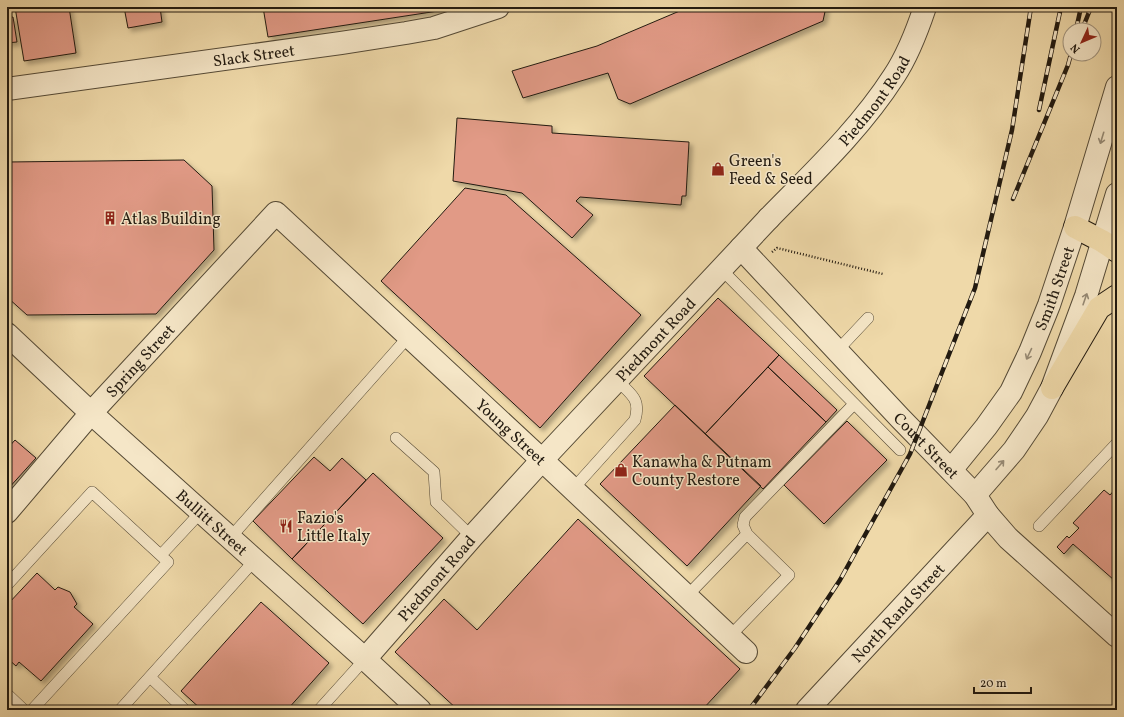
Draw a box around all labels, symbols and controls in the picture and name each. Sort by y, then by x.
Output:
north arrow [1062,22,1102,62]
street label: Slack Street [212,40,297,74]
text: N [1068,40,1084,56]
street label: Piedmont Road [835,52,917,152]
one-way arrow [1098,131,1105,144]
place label: Green's Feed & Seed [729,151,813,191]
shop icon: Green's Feed & Seed [710,161,726,177]
place label: Atlas Building [121,209,221,231]
building icon: Atlas Building [102,210,118,226]
street label: Smith Street [1031,243,1081,334]
one-way arrow [1082,293,1089,306]
street label: Piedmont Road [612,294,702,388]
street label: Spring Street [102,320,181,403]
one-way arrow [1025,348,1032,360]
street label: Young Street [470,395,550,472]
street label: Court Street [887,408,963,485]
place label: Kanawha & Putnam County Restore [632,452,772,492]
one-way arrow [996,460,1005,471]
shop icon: Kanawha & Putnam County Restore [613,462,629,478]
street label: Bullitt Street [170,485,252,562]
place label: Fazio's Little Italy [297,508,370,548]
restaurant icon: Fazio's Little Italy [278,518,294,534]
street label: Piedmont Road [394,531,482,627]
street label: North Rand Street [847,559,951,668]
scale bar [974,669,1031,695]
text: 20 m [980,676,1007,692]

